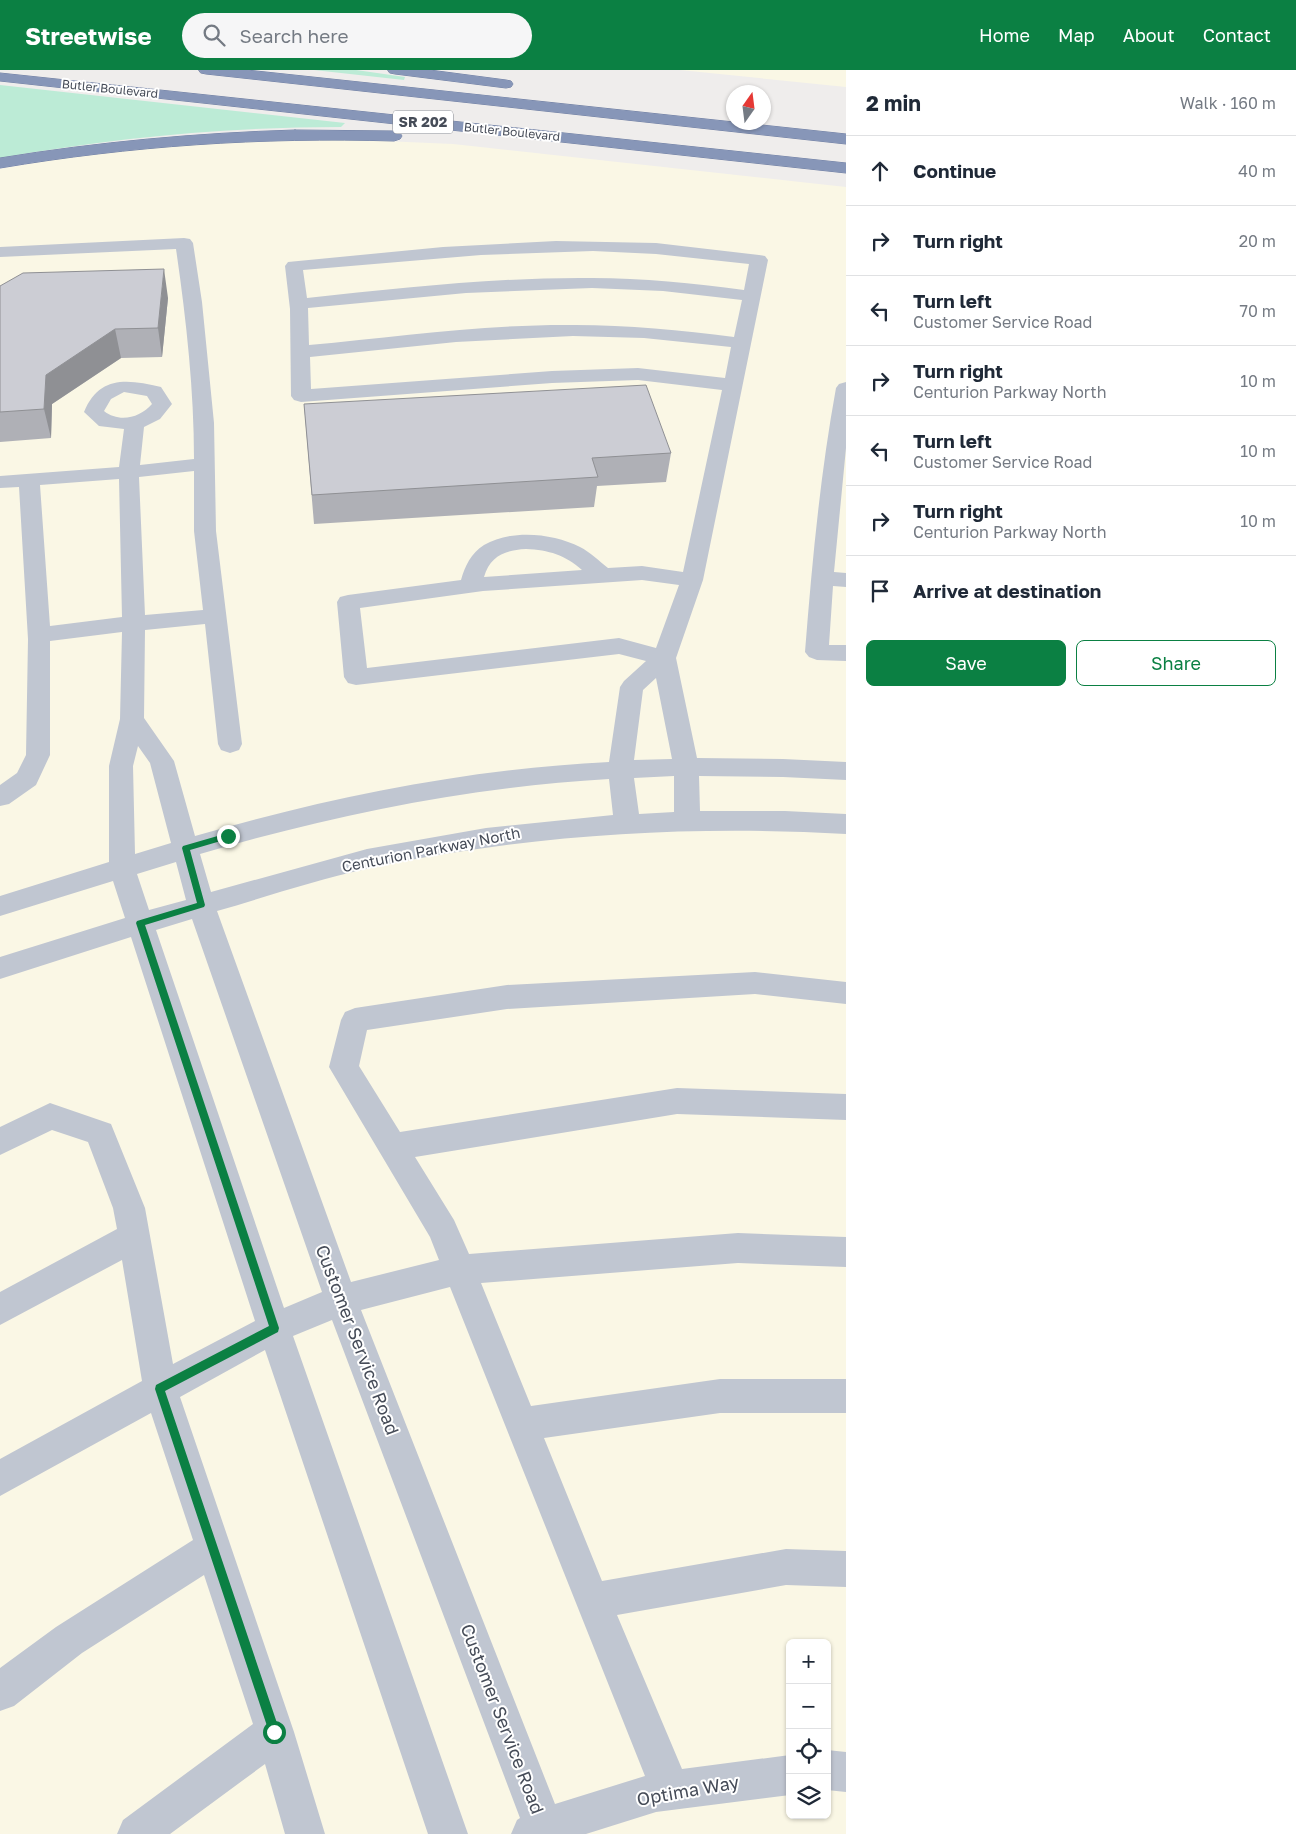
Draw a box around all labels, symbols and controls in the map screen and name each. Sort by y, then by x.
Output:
search box [182,13,532,58]
text: Streetwise [25,21,152,50]
icon: search [200,21,228,49]
text: Search here [240,24,348,47]
text: Home [979,24,1030,46]
text: Map [1058,24,1095,46]
text: About [1123,24,1175,46]
text: Contact [1203,24,1271,46]
street label: Butler Boulevard [61,76,159,101]
north arrow [726,85,771,130]
text: 2 min [866,90,921,116]
text: Walk · 160 m [1180,93,1276,113]
road number: SR 202 [393,111,453,134]
street label: Butler Boulevard [463,119,561,144]
icon: ahead [866,157,894,185]
text: Continue [913,159,996,182]
text: 40 m [1238,161,1276,181]
icon: right [866,227,894,255]
text: Turn right [913,229,1003,252]
text: 20 m [1239,231,1276,251]
text: Turn left [913,289,992,312]
icon: left [866,297,894,325]
text: 70 m [1239,301,1276,321]
text: Customer Service Road [913,312,1092,332]
text: Turn right [913,359,1003,382]
icon: right [866,367,894,395]
text: 10 m [1240,371,1276,391]
text: Centurion Parkway North [913,382,1107,402]
text: Turn left [913,429,992,452]
icon: left [866,437,894,465]
text: 10 m [1240,441,1276,461]
text: Customer Service Road [913,452,1092,472]
text: Turn right [913,499,1003,522]
icon: right [866,507,894,535]
text: 10 m [1240,511,1276,531]
text: Centurion Parkway North [913,522,1107,542]
icon: arrive [866,577,894,605]
text: Arrive at destination [913,579,1101,602]
button: Save [866,640,1066,686]
button: Share [1076,640,1276,686]
street label: Centurion Parkway North [340,823,522,875]
route end [217,825,240,848]
street label: Customer Service Road [311,1241,404,1438]
street label: Customer Service Road [456,1620,549,1817]
map controls [786,1639,831,1819]
button: + [786,1639,831,1684]
button: − [786,1684,831,1729]
route start [263,1721,286,1744]
button: locate [786,1729,831,1774]
street label: Optima Way [635,1770,741,1810]
button: layers [786,1774,831,1819]

